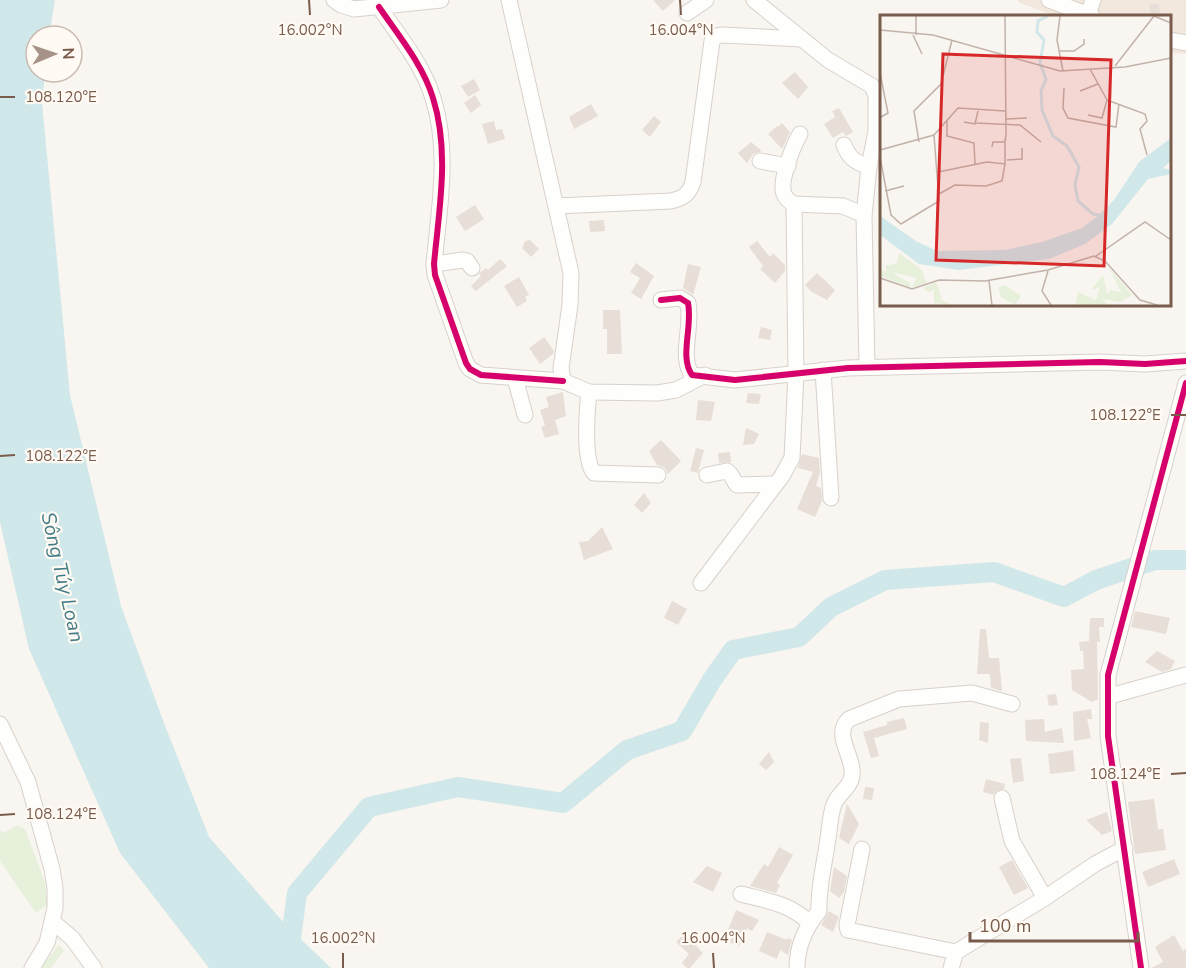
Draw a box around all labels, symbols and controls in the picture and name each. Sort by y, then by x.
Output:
inset map [880,15,1171,306]
text: 16.002°N [277,20,343,40]
text: 16.004°N [648,20,714,40]
north arrow [24,24,84,84]
text: N [57,47,79,60]
text: 108.120°E [25,87,97,107]
text: 108.122°E [1089,405,1161,425]
text: 108.122°E [25,446,97,466]
water label: Sông Túy Loan [34,509,91,645]
text: 108.124°E [1089,764,1161,784]
text: 108.124°E [25,804,97,824]
scale bar [970,905,1138,943]
text: 100 m [979,914,1031,938]
text: 16.002°N [310,928,376,948]
text: 16.004°N [680,928,746,948]

